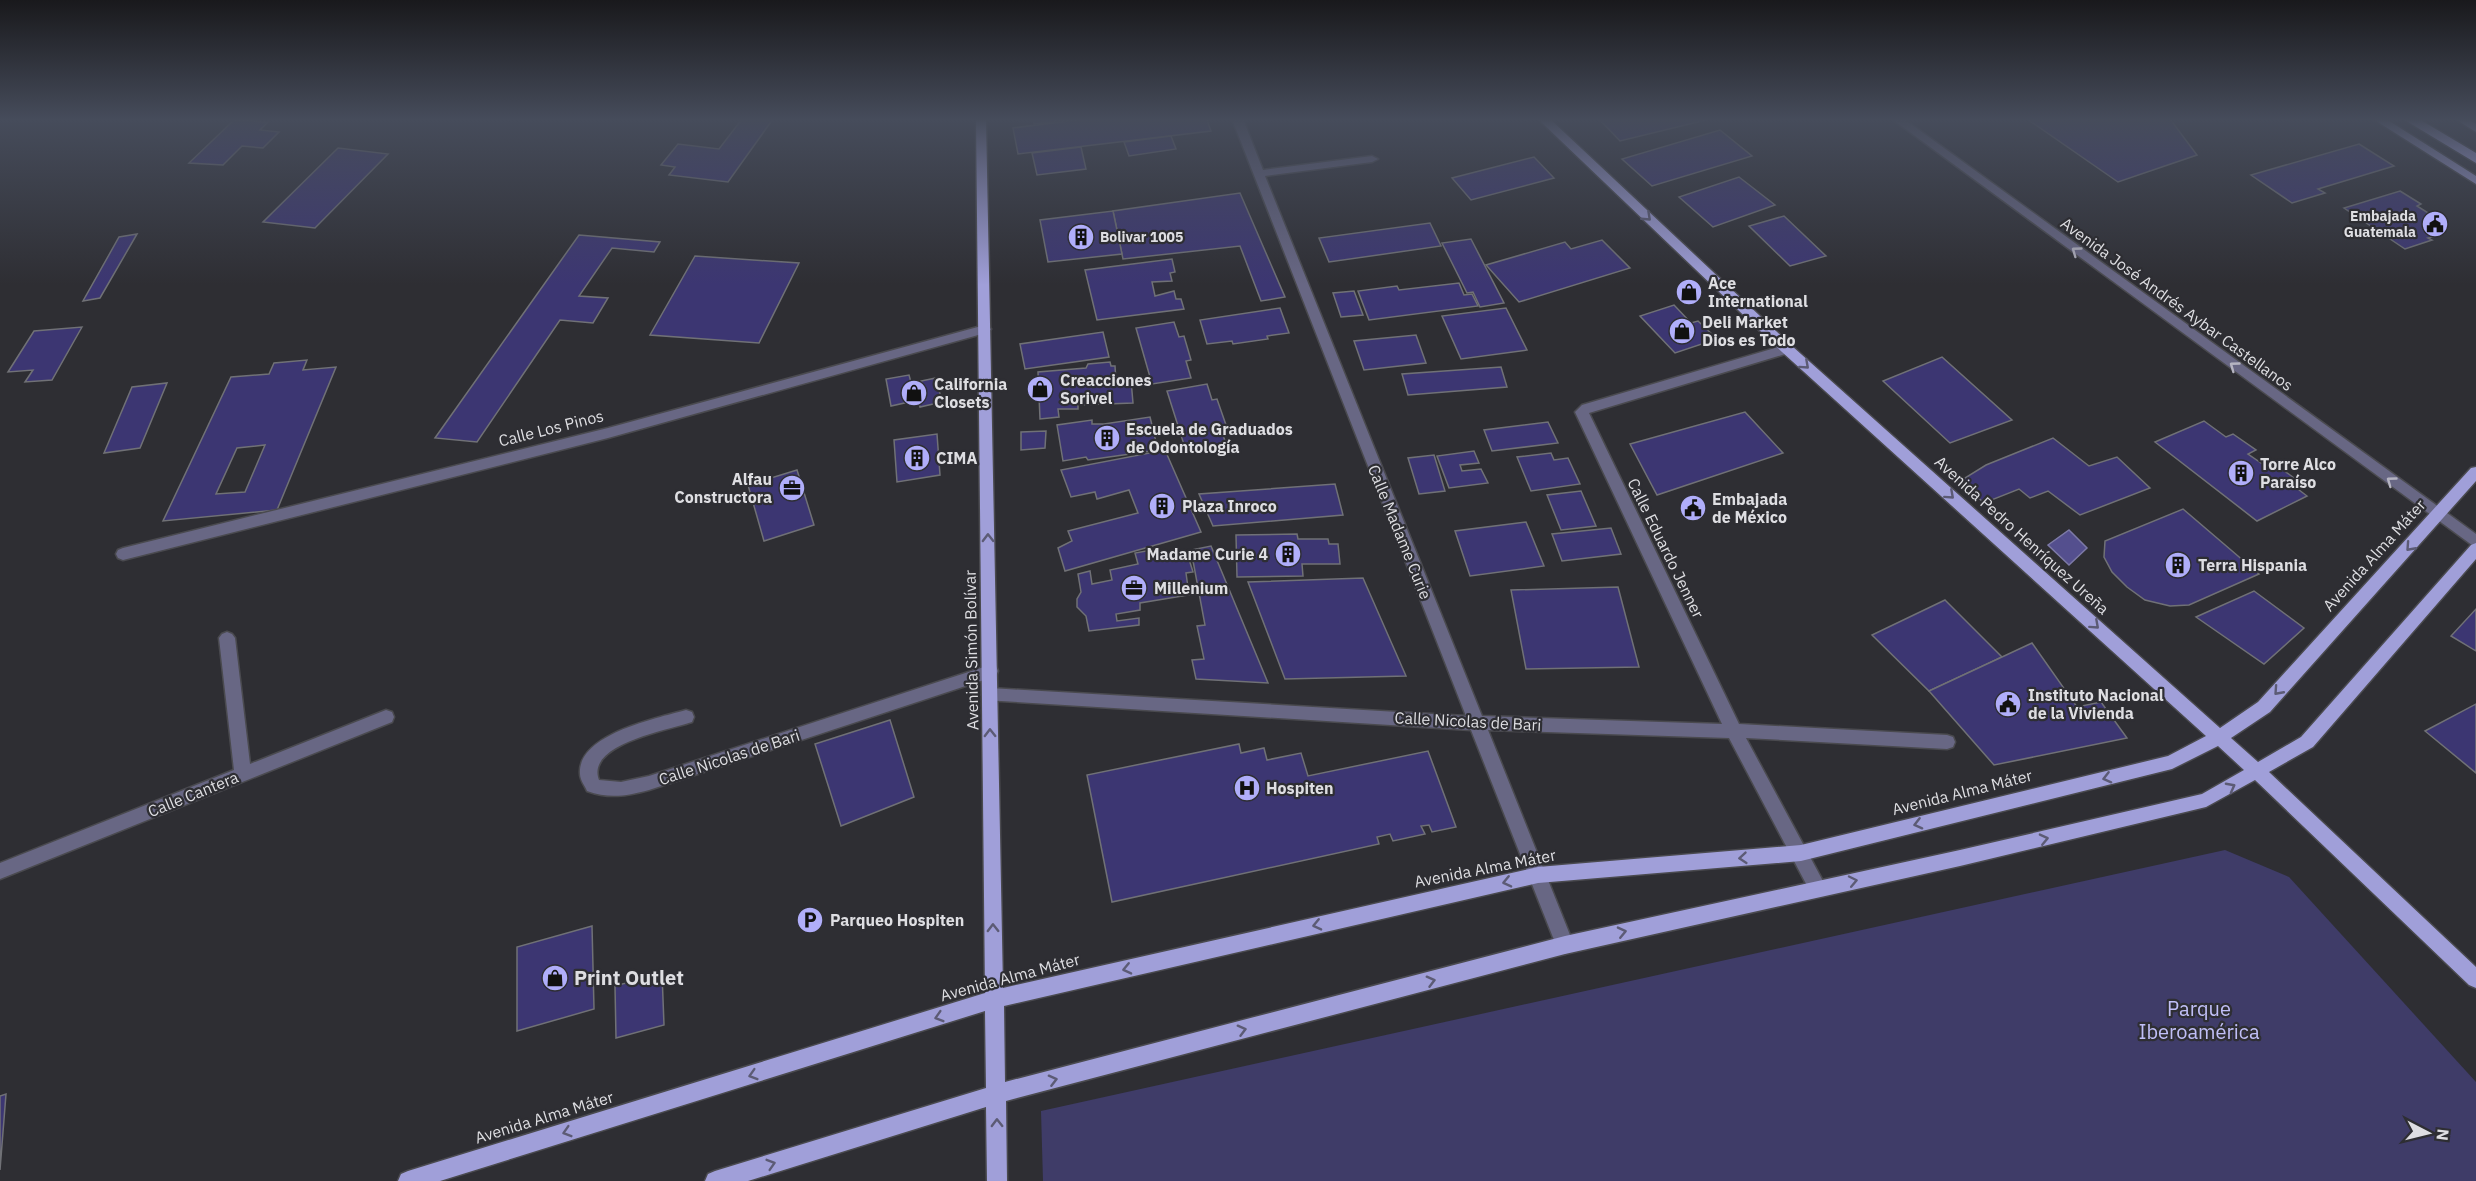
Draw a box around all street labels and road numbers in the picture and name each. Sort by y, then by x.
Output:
street label: Avenida José Andrés Aybar Castellanos [2057,213,2297,395]
street label: Calle Los Pinos [496,405,606,451]
street label: Avenida Pedro Henríquez Ureña [1931,451,2114,619]
street label: Calle Madame Curie [1364,462,1436,602]
street label: Calle Eduardo Jenner [1623,475,1709,621]
street label: Avenida Alma Máter [2318,495,2430,615]
street label: Avenida Simón Bolívar [960,570,982,730]
street label: Calle Nicolas de Bari [1394,707,1542,735]
street label: Calle Nicolas de Bari [656,725,802,789]
street label: Avenida Alma Máter [1890,765,2034,819]
street label: Calle Cantera [145,767,242,821]
street label: Avenida Alma Máter [1413,844,1558,892]
street label: Avenida Alma Máter [938,949,1082,1005]
street label: Avenida Alma Máter [472,1086,616,1148]

